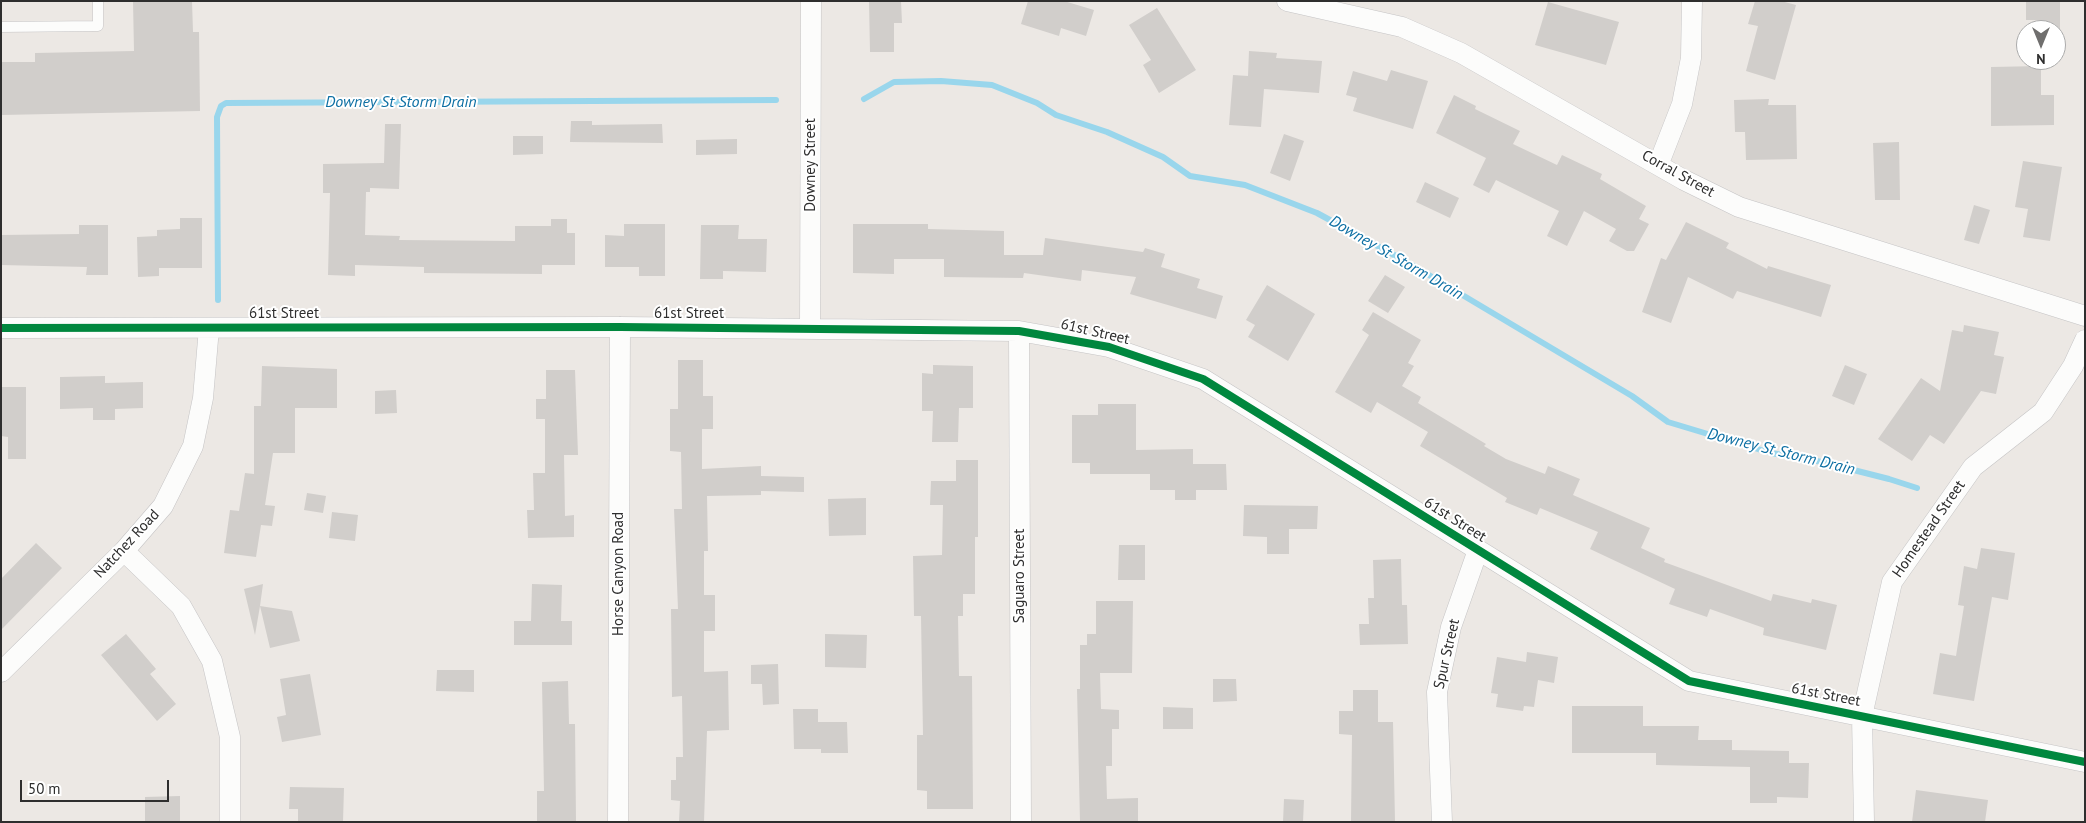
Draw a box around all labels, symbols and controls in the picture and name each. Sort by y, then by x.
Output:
north arrow [2016,20,2066,70]
text: N [2036,50,2046,68]
water label: Downey St Storm Drain [325,92,477,112]
street label: Downey Street [802,118,820,212]
street label: Corral Street [1638,147,1718,201]
water label: Downey St Storm Drain [1326,212,1466,304]
street label: 61st Street [249,305,319,323]
street label: 61st Street [654,305,724,323]
street label: 61st Street [1059,315,1131,349]
water label: Downey St Storm Drain [1705,424,1857,480]
street label: Homestead Street [1889,477,1969,581]
street label: 61st Street [1421,494,1489,546]
street label: Natchez Road [91,506,163,582]
street label: Horse Canyon Road [610,512,628,636]
street label: Saguaro Street [1011,529,1029,623]
street label: Spur Street [1430,617,1464,691]
street label: 61st Street [1790,679,1862,711]
scale bar [22,770,171,802]
text: 50 m [28,779,61,798]

